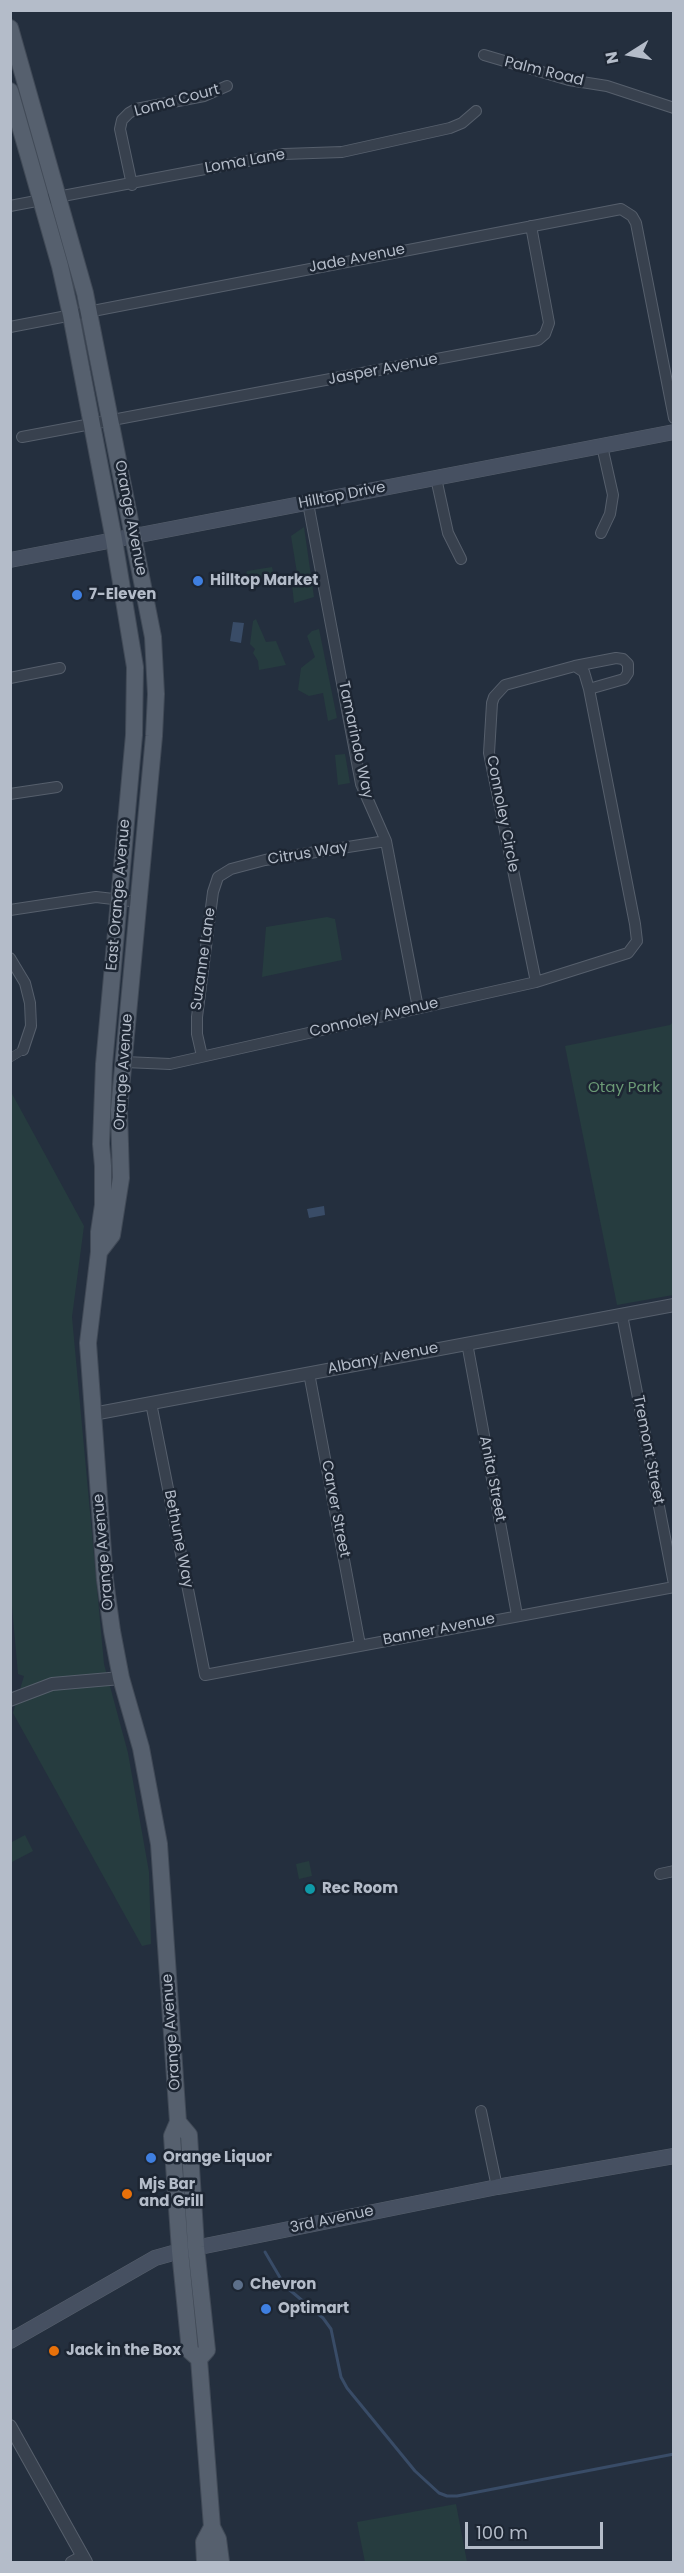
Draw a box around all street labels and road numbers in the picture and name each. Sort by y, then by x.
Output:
street label: Palm Road [503,53,585,91]
street label: Loma Court [132,81,222,121]
street label: Loma Lane [203,146,287,178]
street label: Jade Avenue [307,241,407,277]
street label: Jasper Avenue [327,351,439,389]
street label: Orange Avenue [110,459,150,577]
street label: Hilltop Drive [297,479,387,513]
street label: Tamarindo Way [334,680,376,800]
street label: Connoley Circle [482,754,522,874]
street label: East Orange Avenue [103,818,135,972]
street label: Citrus Way [267,839,349,869]
street label: Suzanne Lane [188,907,220,1011]
street label: Connoley Avenue [308,994,440,1042]
street label: Orange Avenue [111,1013,137,1131]
street label: Albany Avenue [326,1339,440,1379]
street label: Tremont Street [629,1394,667,1506]
street label: Anita Street [475,1435,509,1523]
street label: Carver Street [317,1459,353,1559]
street label: Bethune Way [160,1489,196,1589]
street label: Orange Avenue [90,1493,118,1611]
street label: Banner Avenue [381,1610,497,1650]
street label: Orange Avenue [159,1973,185,2091]
street label: 3rd Avenue [289,2202,375,2238]

